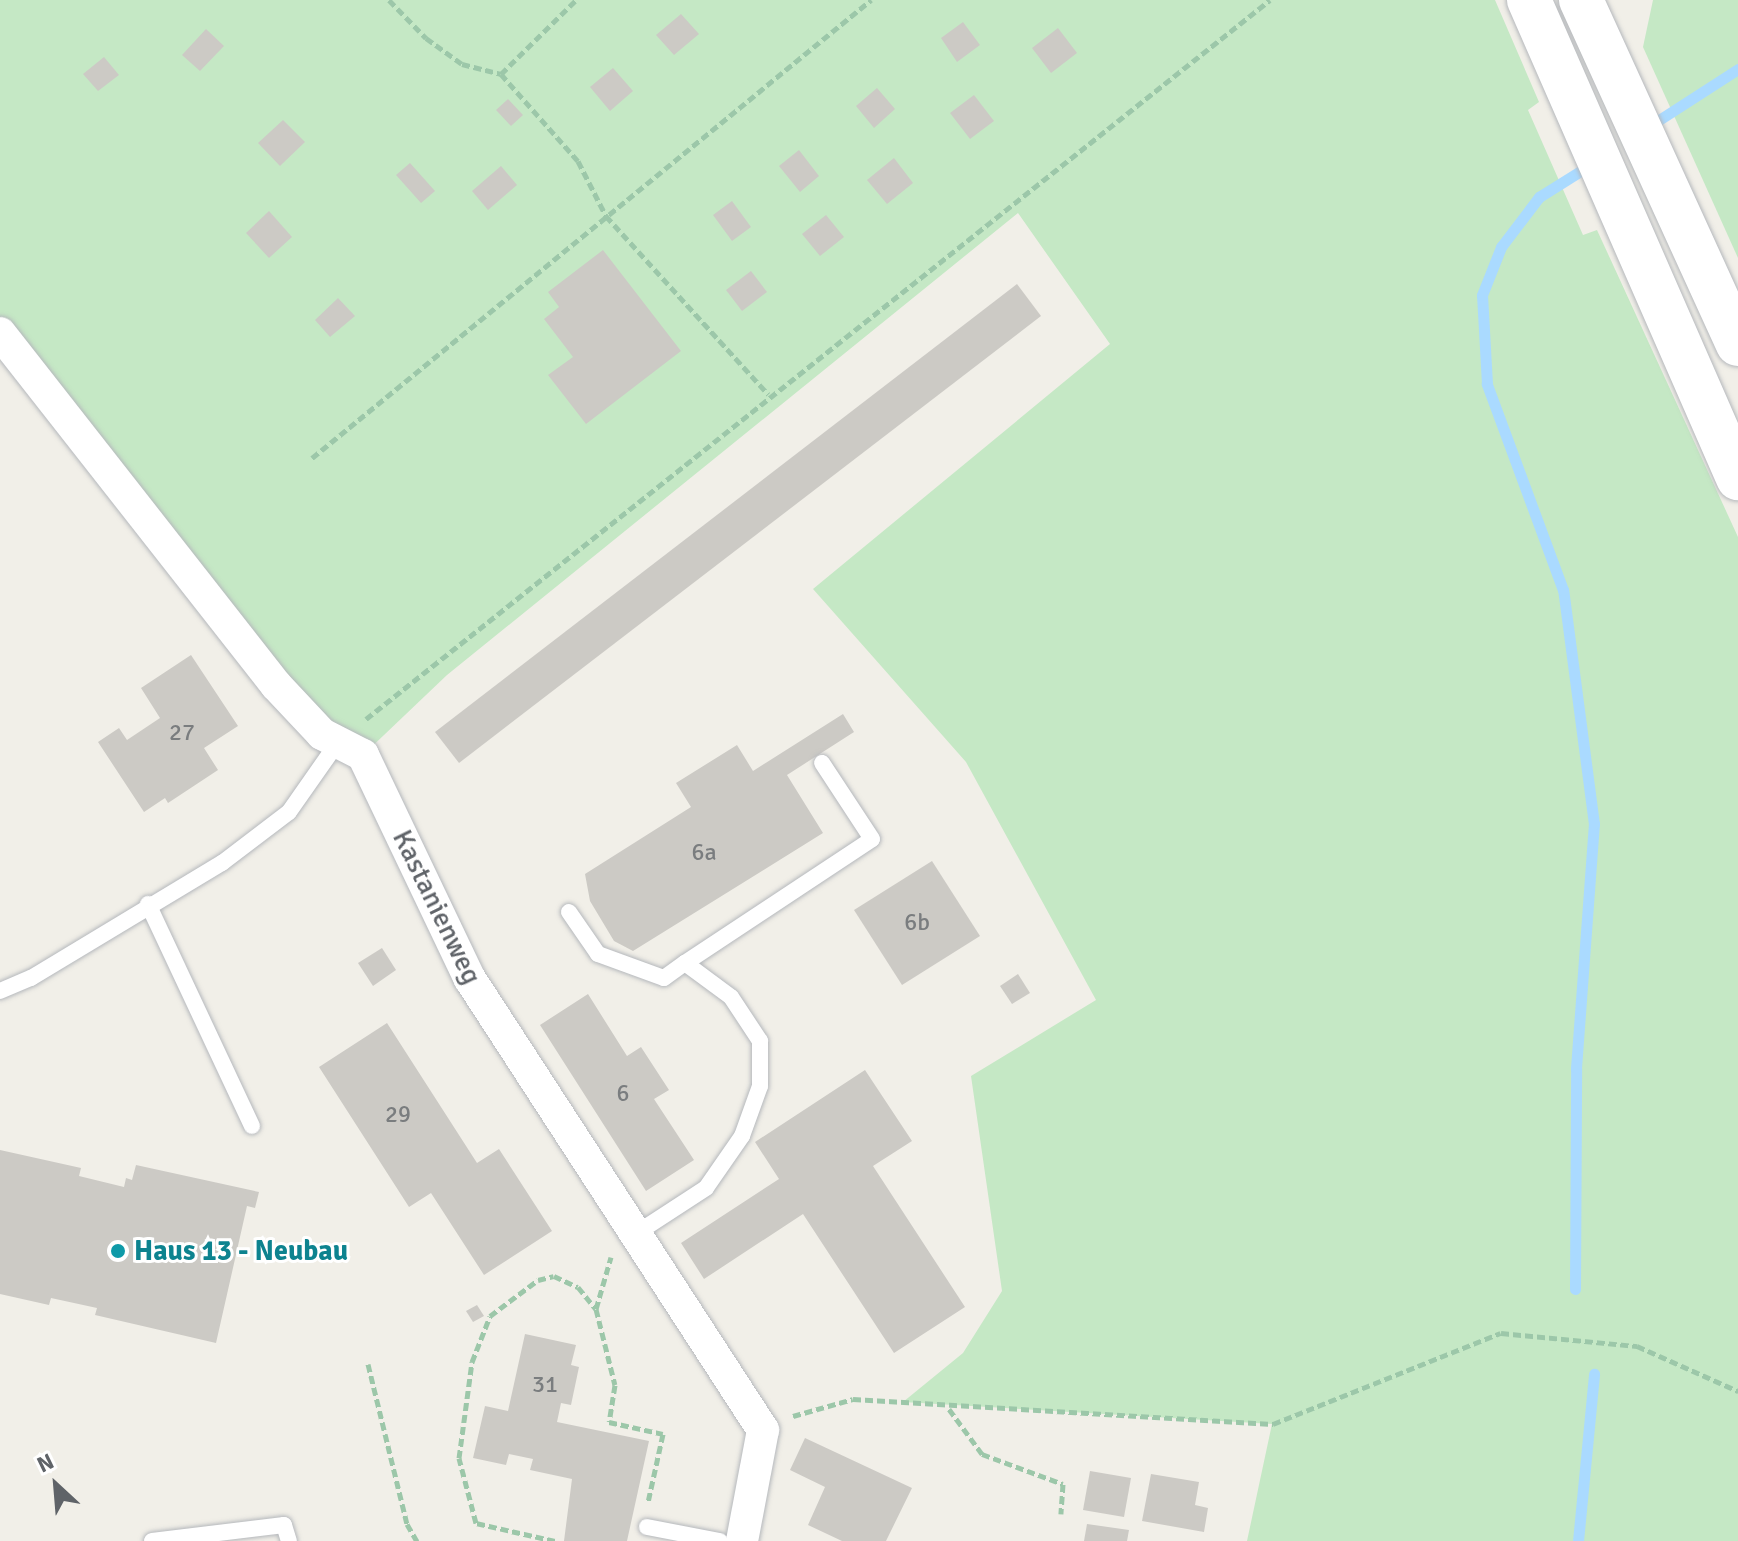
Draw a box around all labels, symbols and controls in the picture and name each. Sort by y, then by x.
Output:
house number: 27 [169,719,195,747]
street label: Kastanienweg [385,824,489,990]
house number: 6a [691,839,717,867]
house number: 6b [904,909,930,937]
house number: 6 [617,1080,629,1108]
house number: 29 [385,1101,411,1129]
place label: Haus 13 - Neubau [134,1234,348,1268]
marker: Haus 13 - Neubau [109,1242,127,1260]
house number: 31 [532,1371,558,1399]
north arrow [16,1445,96,1525]
text: N [32,1447,58,1478]

